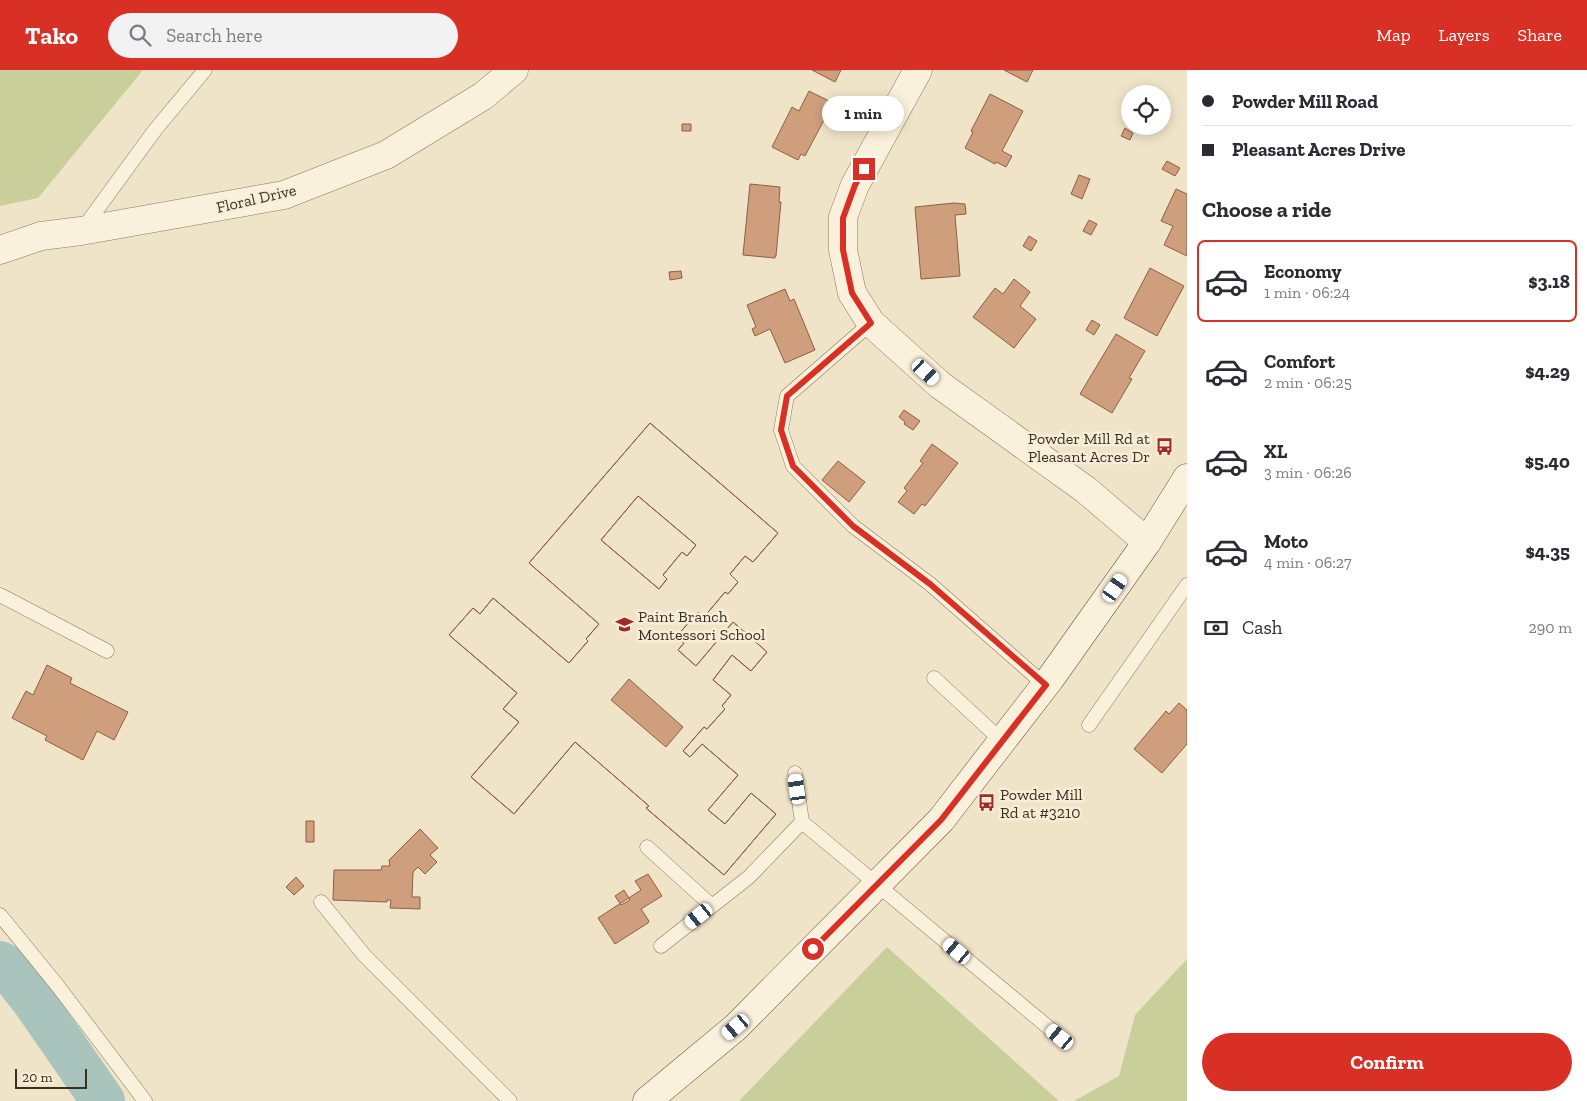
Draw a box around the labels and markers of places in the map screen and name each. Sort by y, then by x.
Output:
place label: Powder Mill Rd at Pleasant Acres Dr [1028,429,1150,466]
bus stop icon: Powder Mill Rd at Pleasant Acres Dr [1154,437,1174,457]
place label: Paint Branch Montessori School [638,607,765,644]
school or university icon: Paint Branch Montessori School [614,615,634,635]
place label: Powder Mill Rd at #3210 [1000,785,1082,822]
bus stop icon: Powder Mill Rd at #3210 [976,793,996,813]

